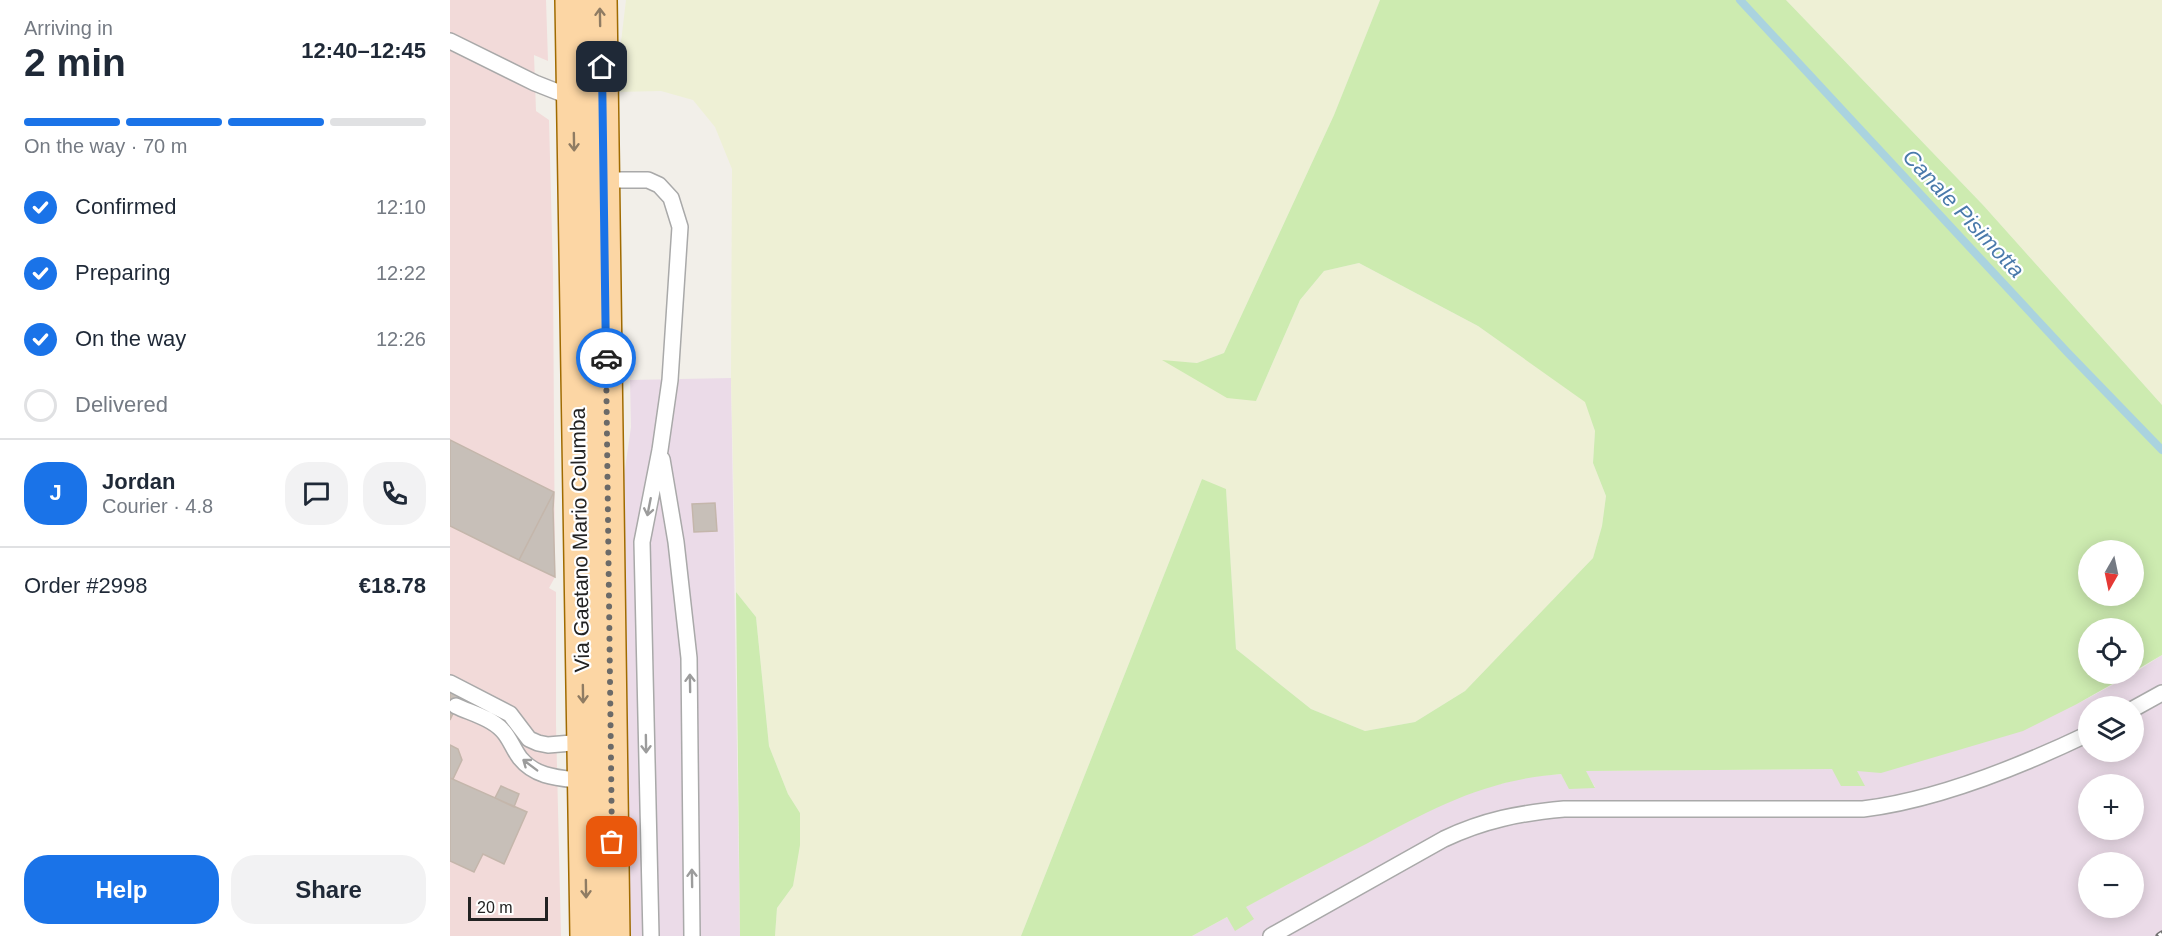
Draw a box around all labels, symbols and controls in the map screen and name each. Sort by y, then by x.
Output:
one-way arrow [595,7,606,27]
text: Arriving in [24,17,113,39]
text: 12:40–12:45 [301,38,426,63]
text: 2 min [24,41,126,84]
pin [576,41,627,92]
icon: home [585,50,618,83]
one-way arrow [568,132,580,152]
text: On the way · 70 m [24,135,187,157]
water label: Canale Pisimotta [1898,144,2029,283]
icon: check [24,191,57,224]
text: Confirmed [75,194,176,219]
text: 12:10 [376,196,426,218]
icon: check [24,257,57,290]
text: Preparing [75,260,170,285]
text: 12:22 [376,262,426,284]
icon: check [24,323,57,356]
text: On the way [75,326,186,351]
text: 12:26 [376,328,426,350]
courier [576,328,636,388]
icon: car [590,342,623,375]
text: Delivered [75,392,168,417]
street label: Via Gaetano Mario Columba [566,407,593,672]
button: chat [285,462,348,525]
button: phone [363,462,426,525]
text: Jordan [102,469,175,494]
text: J [49,480,62,505]
text: Courier · 4.8 [102,495,213,517]
one-way arrow [643,497,654,517]
north arrow [2078,540,2144,606]
map controls [2078,540,2144,918]
text: Order #2998 [24,573,148,598]
text: €18.78 [359,573,426,598]
button: locate [2078,618,2144,684]
one-way arrow [684,673,696,693]
one-way arrow [577,684,589,704]
button: layers [2078,696,2144,762]
one-way arrow [641,733,652,753]
one-way arrow [522,759,538,771]
button: + [2078,774,2144,840]
pin [586,816,637,867]
icon: bag [595,825,628,858]
button: − [2078,852,2144,918]
button: Help [24,855,219,924]
button: Share [231,855,426,924]
one-way arrow [686,868,698,888]
one-way arrow [580,879,592,899]
scale bar [468,894,548,922]
text: 20 m [477,899,513,916]

